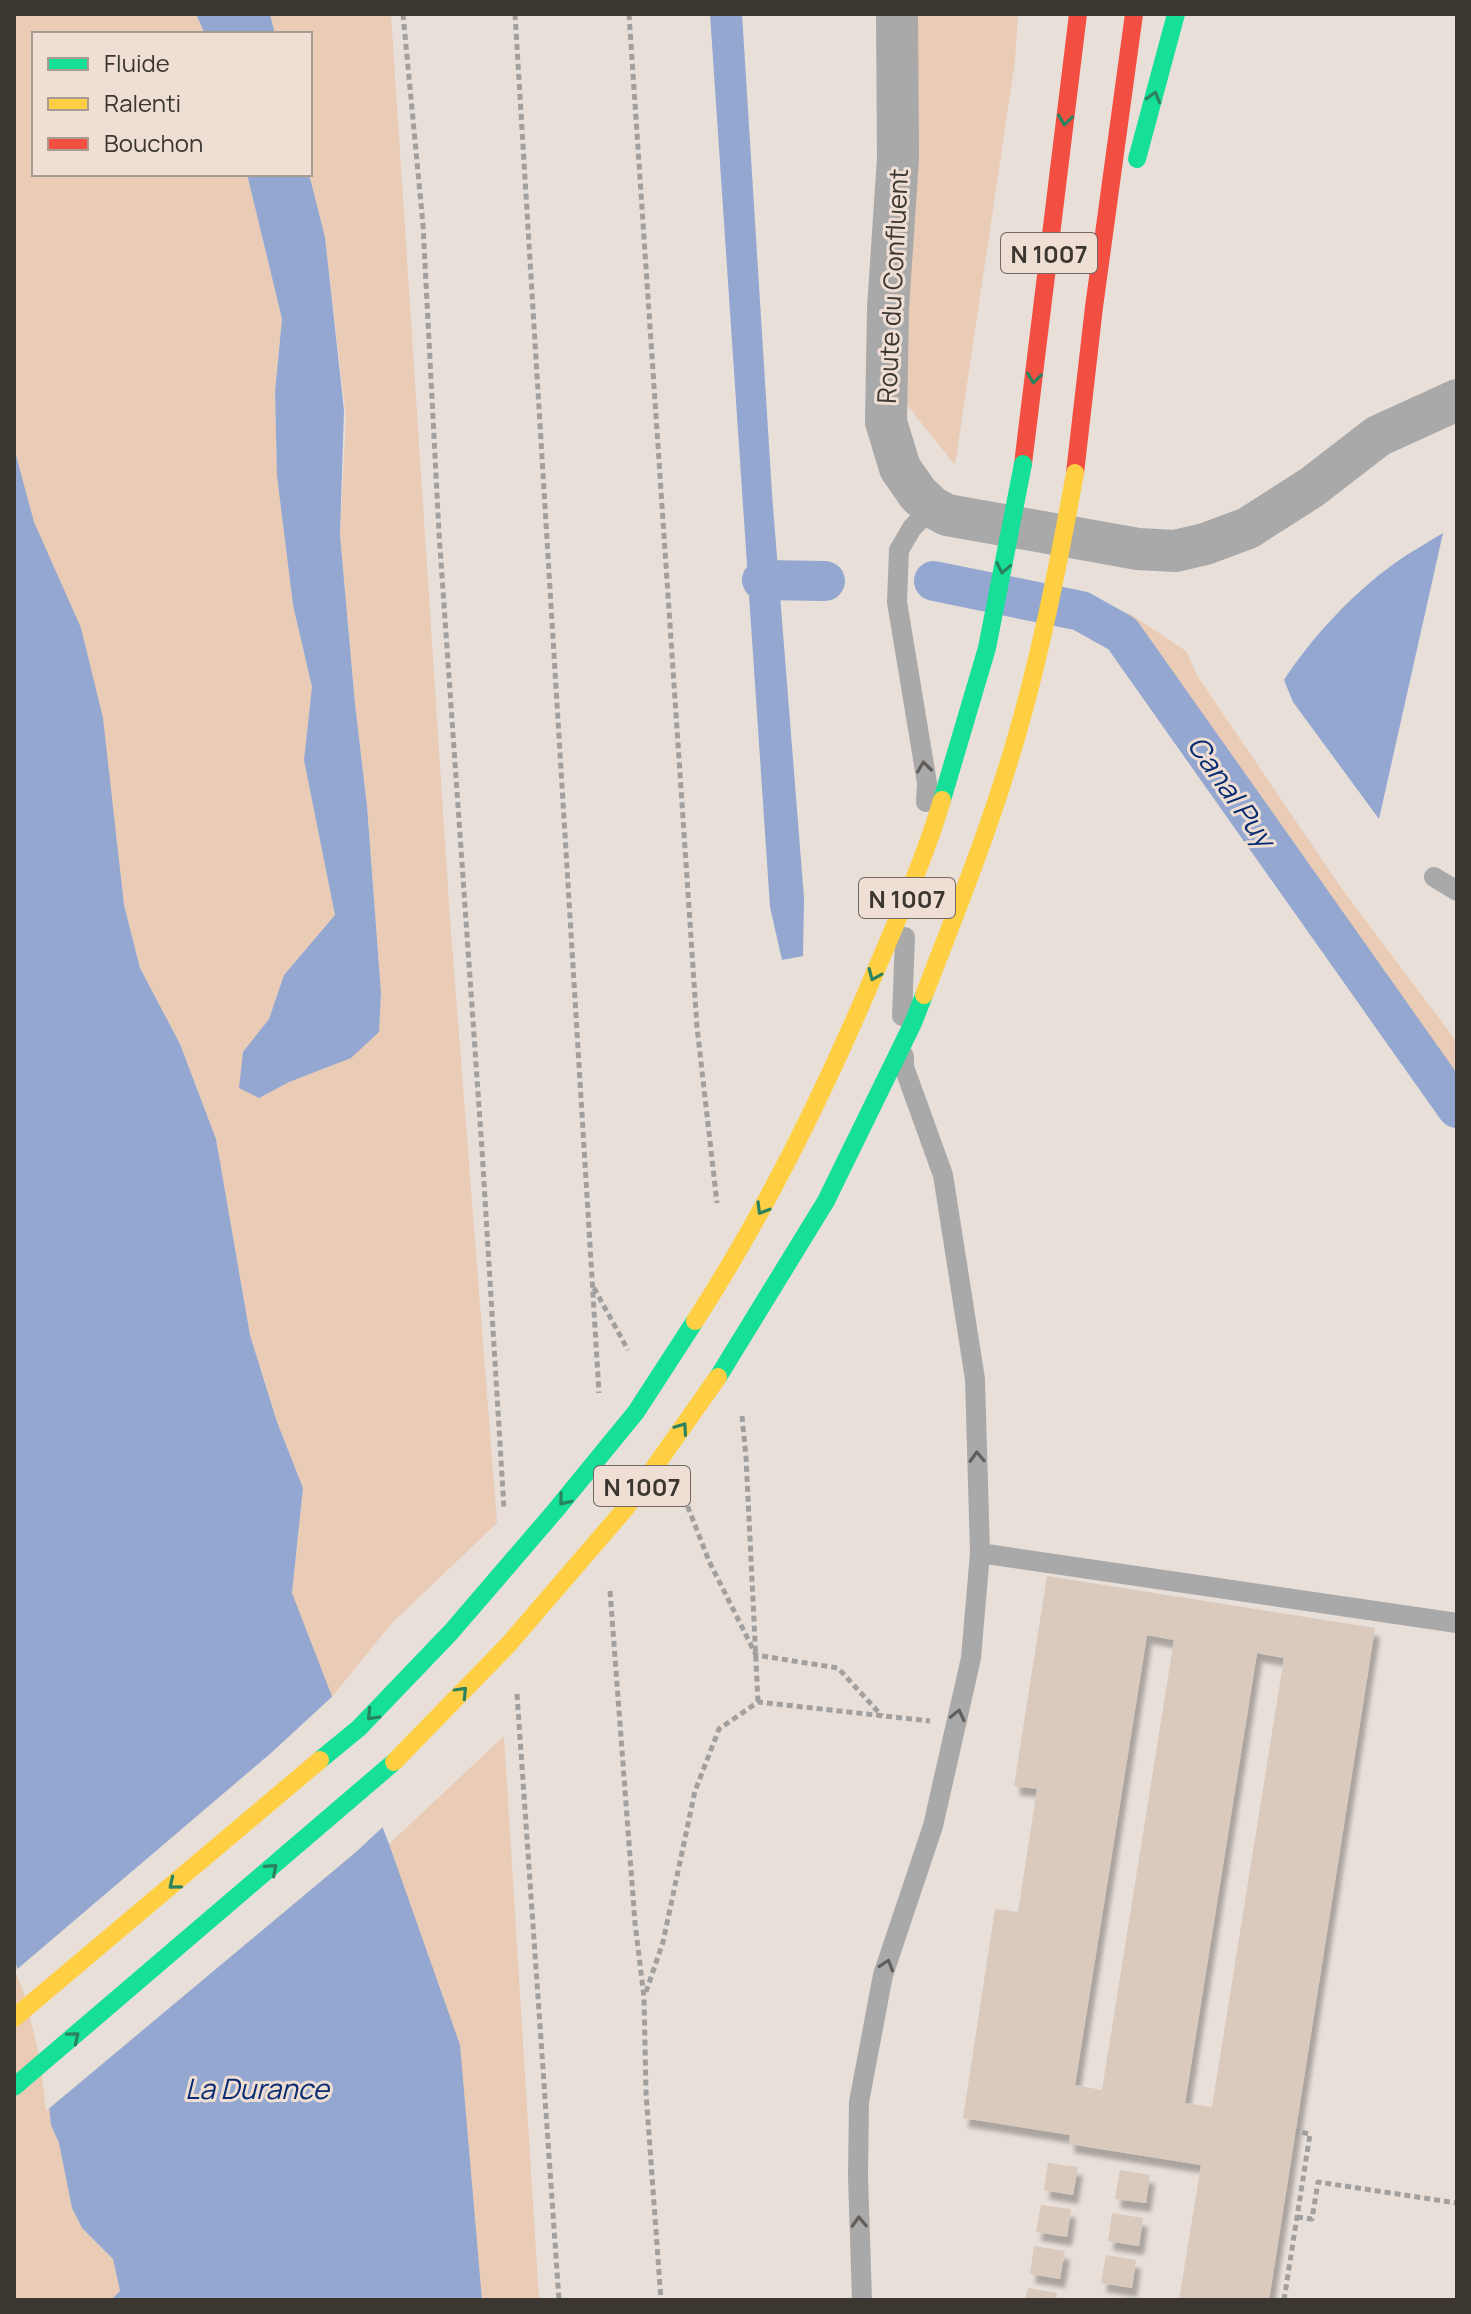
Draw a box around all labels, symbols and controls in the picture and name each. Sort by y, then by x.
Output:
legend [32,32,312,176]
text: Fluide [104,46,170,79]
text: Ralenti [104,86,181,119]
one-way arrow [1145,91,1162,105]
one-way arrow [1056,114,1073,127]
text: Bouchon [104,126,203,159]
street label: Route du Confluent [868,168,916,404]
road number: N 1007 [1001,233,1097,273]
one-way arrow [1025,372,1042,385]
one-way arrow [995,561,1012,574]
water label: Canal Puy [1180,728,1287,858]
one-way arrow [916,760,933,774]
road number: N 1007 [859,878,955,918]
one-way arrow [868,966,884,981]
one-way arrow [756,1200,772,1215]
one-way arrow [672,1423,687,1437]
one-way arrow [969,1450,986,1463]
road number: N 1007 [594,1466,690,1506]
one-way arrow [559,1491,574,1505]
one-way arrow [453,1687,467,1701]
one-way arrow [367,1705,381,1720]
one-way arrow [949,1709,966,1723]
one-way arrow [263,1865,278,1879]
one-way arrow [169,1874,184,1889]
one-way arrow [877,1959,893,1973]
one-way arrow [64,2032,79,2047]
water label: La Durance [185,2069,331,2107]
one-way arrow [851,2215,868,2228]

